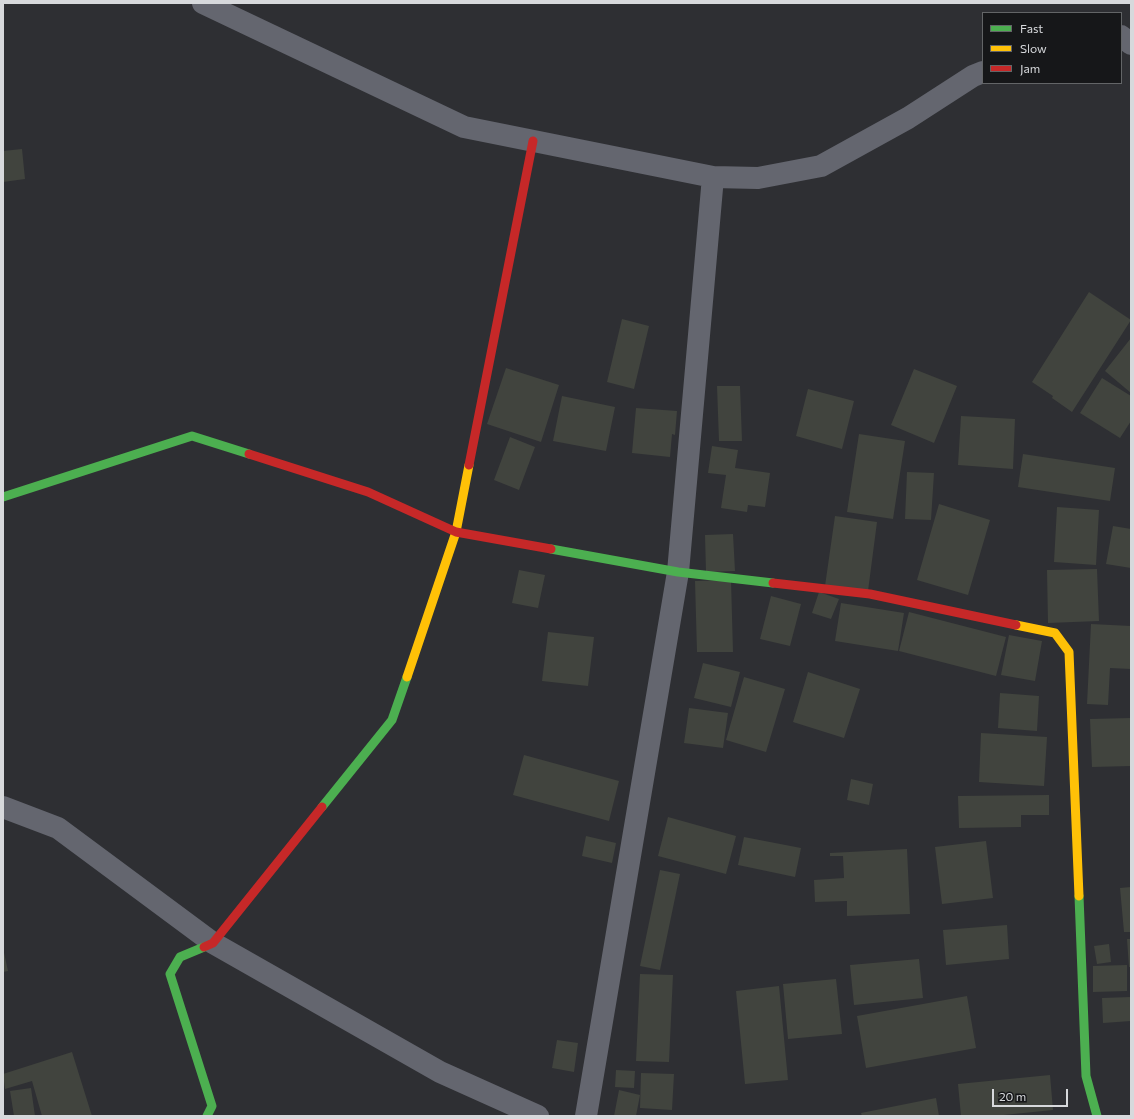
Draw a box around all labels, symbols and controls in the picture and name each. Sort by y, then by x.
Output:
legend [982,12,1122,84]
text: Fast [1020,21,1043,35]
text: Slow [1020,41,1047,55]
text: Jam [1020,61,1040,75]
scale bar [994,1081,1070,1107]
text: 20 m [999,1089,1026,1103]

